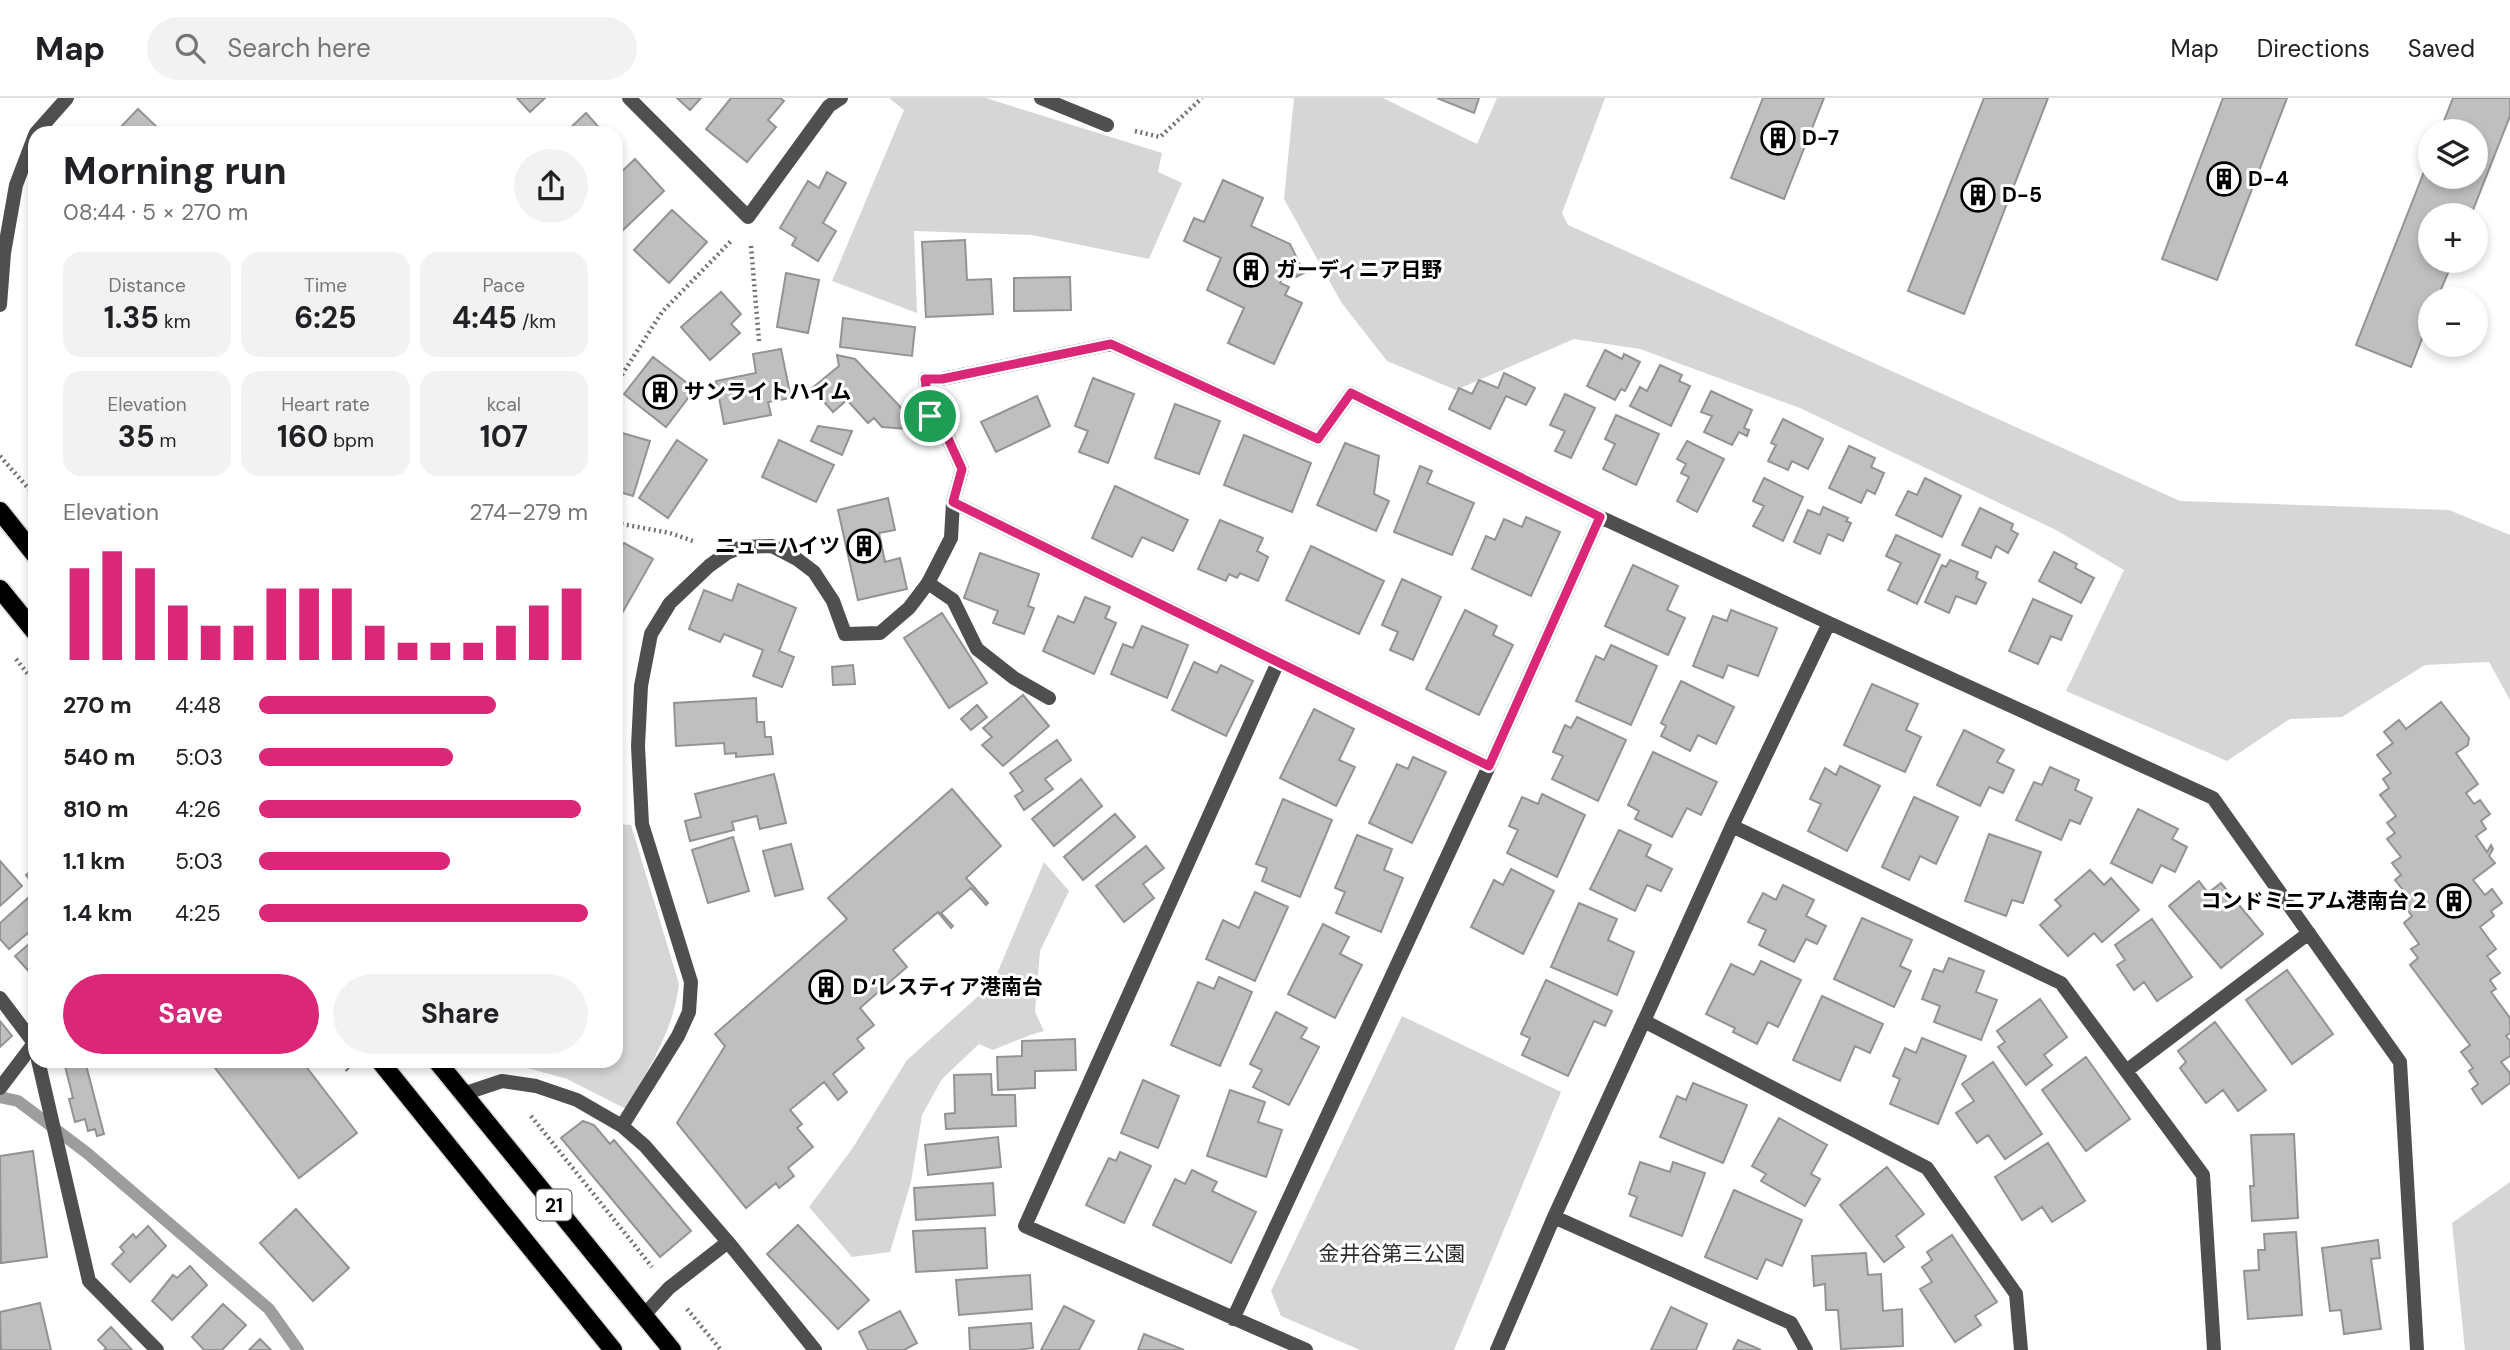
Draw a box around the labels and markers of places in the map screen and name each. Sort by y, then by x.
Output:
building icon: D-7 [1759,119,1797,157]
place label: D-7 [1802,124,1839,152]
building icon: D-4 [2205,160,2243,198]
place label: D-4 [2248,165,2289,193]
building icon: D-5 [1959,176,1997,214]
place label: D-5 [2002,181,2042,209]
building icon: ガーディニア日野 [1232,251,1270,289]
place label: ガーディニア日野 [1276,256,1443,284]
building icon: サンライトハイム [641,373,679,411]
place label: サンライトハイム [684,378,851,406]
pin [900,386,960,446]
building icon: ニューハイツ [845,527,883,565]
place label: ニューハイツ [715,532,840,560]
building icon: コンドミニアム港南台２ [2435,882,2473,920]
place label: コンドミニアム港南台２ [2200,887,2430,915]
building icon: Ｄ‘レスティア港南台 [807,968,845,1006]
place label: Ｄ‘レスティア港南台 [850,973,1043,1001]

